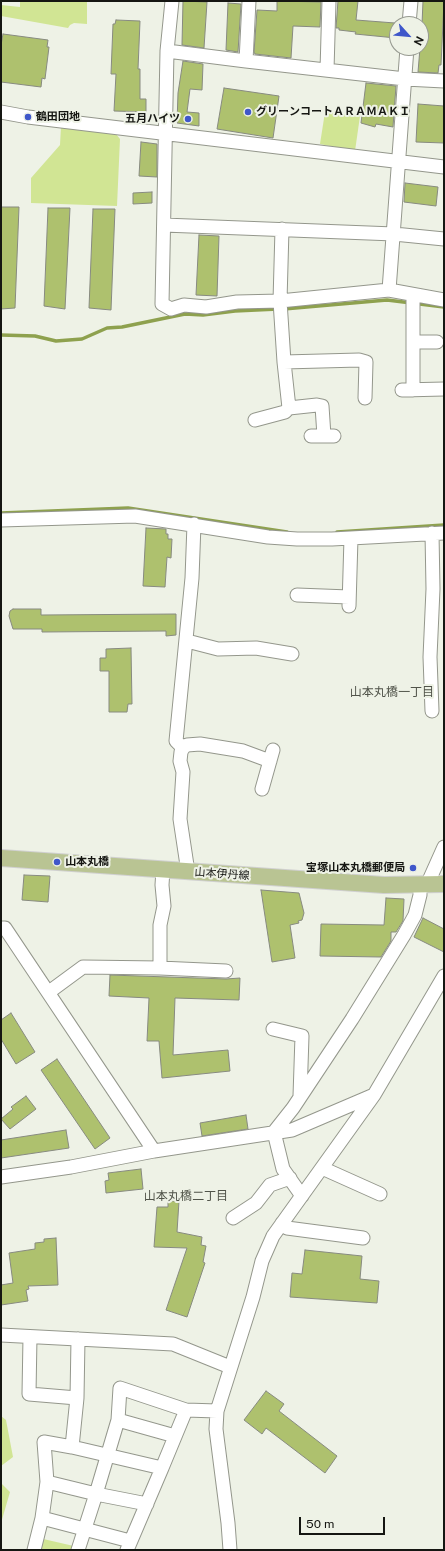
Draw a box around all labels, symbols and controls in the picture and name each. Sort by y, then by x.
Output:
north arrow [389,16,429,56]
text: N [412,34,426,48]
place label: グリーンコートＡＲＡＭＡＫＩ [256,105,410,119]
marker: グリーンコートＡＲＡＭＡＫＩ [243,107,253,117]
place label: 鶴田団地 [36,110,80,124]
marker: 鶴田団地 [23,112,33,122]
place label: 五月ハイツ [125,112,180,126]
marker: 五月ハイツ [183,114,193,124]
district label: 山本丸橋一丁目 [350,685,434,699]
place label: 山本丸橋 [65,855,109,869]
marker: 山本丸橋 [52,857,62,867]
place label: 宝塚山本丸橋郵便局 [306,861,405,875]
marker: 宝塚山本丸橋郵便局 [408,863,418,873]
street label: 山本伊丹線 [194,865,250,883]
district label: 山本丸橋二丁目 [144,1189,228,1203]
scale bar [301,1509,387,1535]
text: 50 m [306,1517,334,1531]

